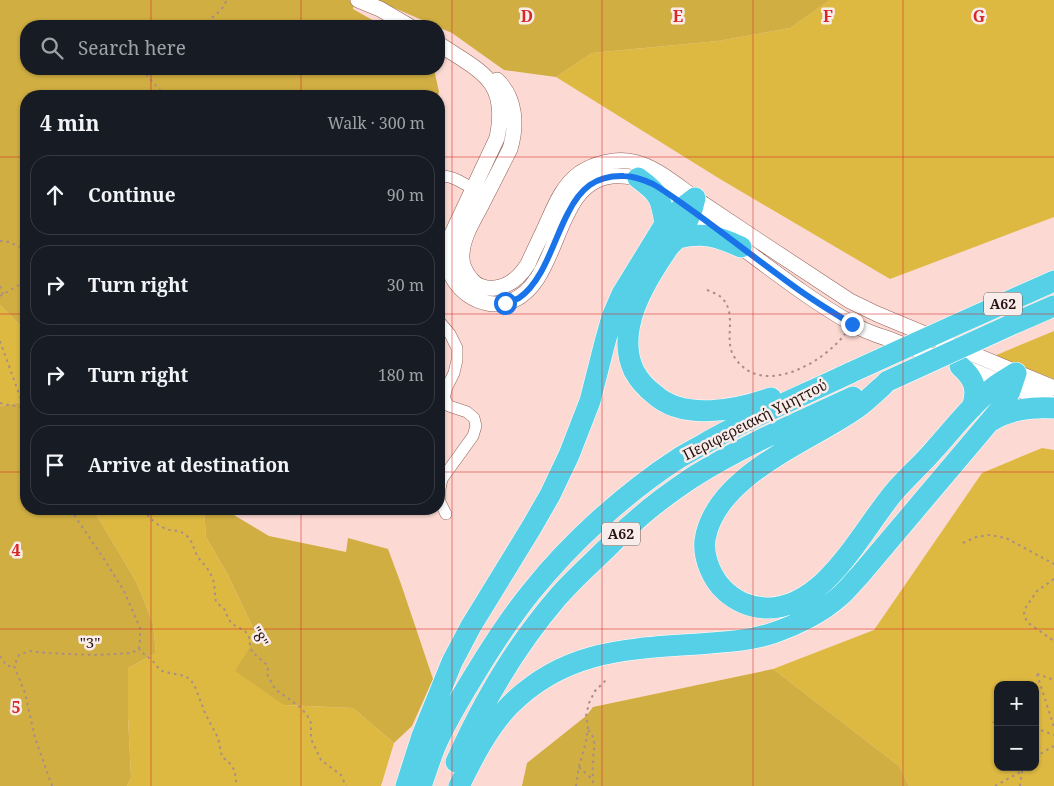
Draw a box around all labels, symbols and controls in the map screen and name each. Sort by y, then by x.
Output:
text: D [521,5,533,27]
text: E [673,5,683,27]
text: F [823,5,833,27]
text: G [973,5,985,27]
search box [20,20,445,75]
icon: search [38,34,66,62]
text: Search here [78,35,186,61]
text: 4 min [40,109,99,137]
text: Walk · 300 m [328,112,425,134]
icon: ahead [41,181,69,209]
text: Continue [88,182,176,208]
text: 90 m [387,184,424,206]
icon: right [41,271,69,299]
text: Turn right [88,272,188,298]
text: 30 m [387,274,424,296]
route start [494,292,517,315]
road number: Α62 [984,292,1022,316]
route end [841,313,864,336]
icon: right [41,361,69,389]
text: Turn right [88,362,188,388]
text: 180 m [378,364,424,386]
street label: Περιφερειακή Υμηττού [679,374,830,464]
icon: arrive [41,451,69,479]
text: Arrive at destination [88,452,290,478]
road number: Α62 [602,522,640,546]
text: 4 [11,539,21,561]
street label: "8" [246,622,274,650]
street label: "3" [80,632,100,652]
map controls [994,681,1039,771]
button: + [994,681,1039,726]
text: 5 [11,696,21,718]
button: − [994,726,1039,771]

